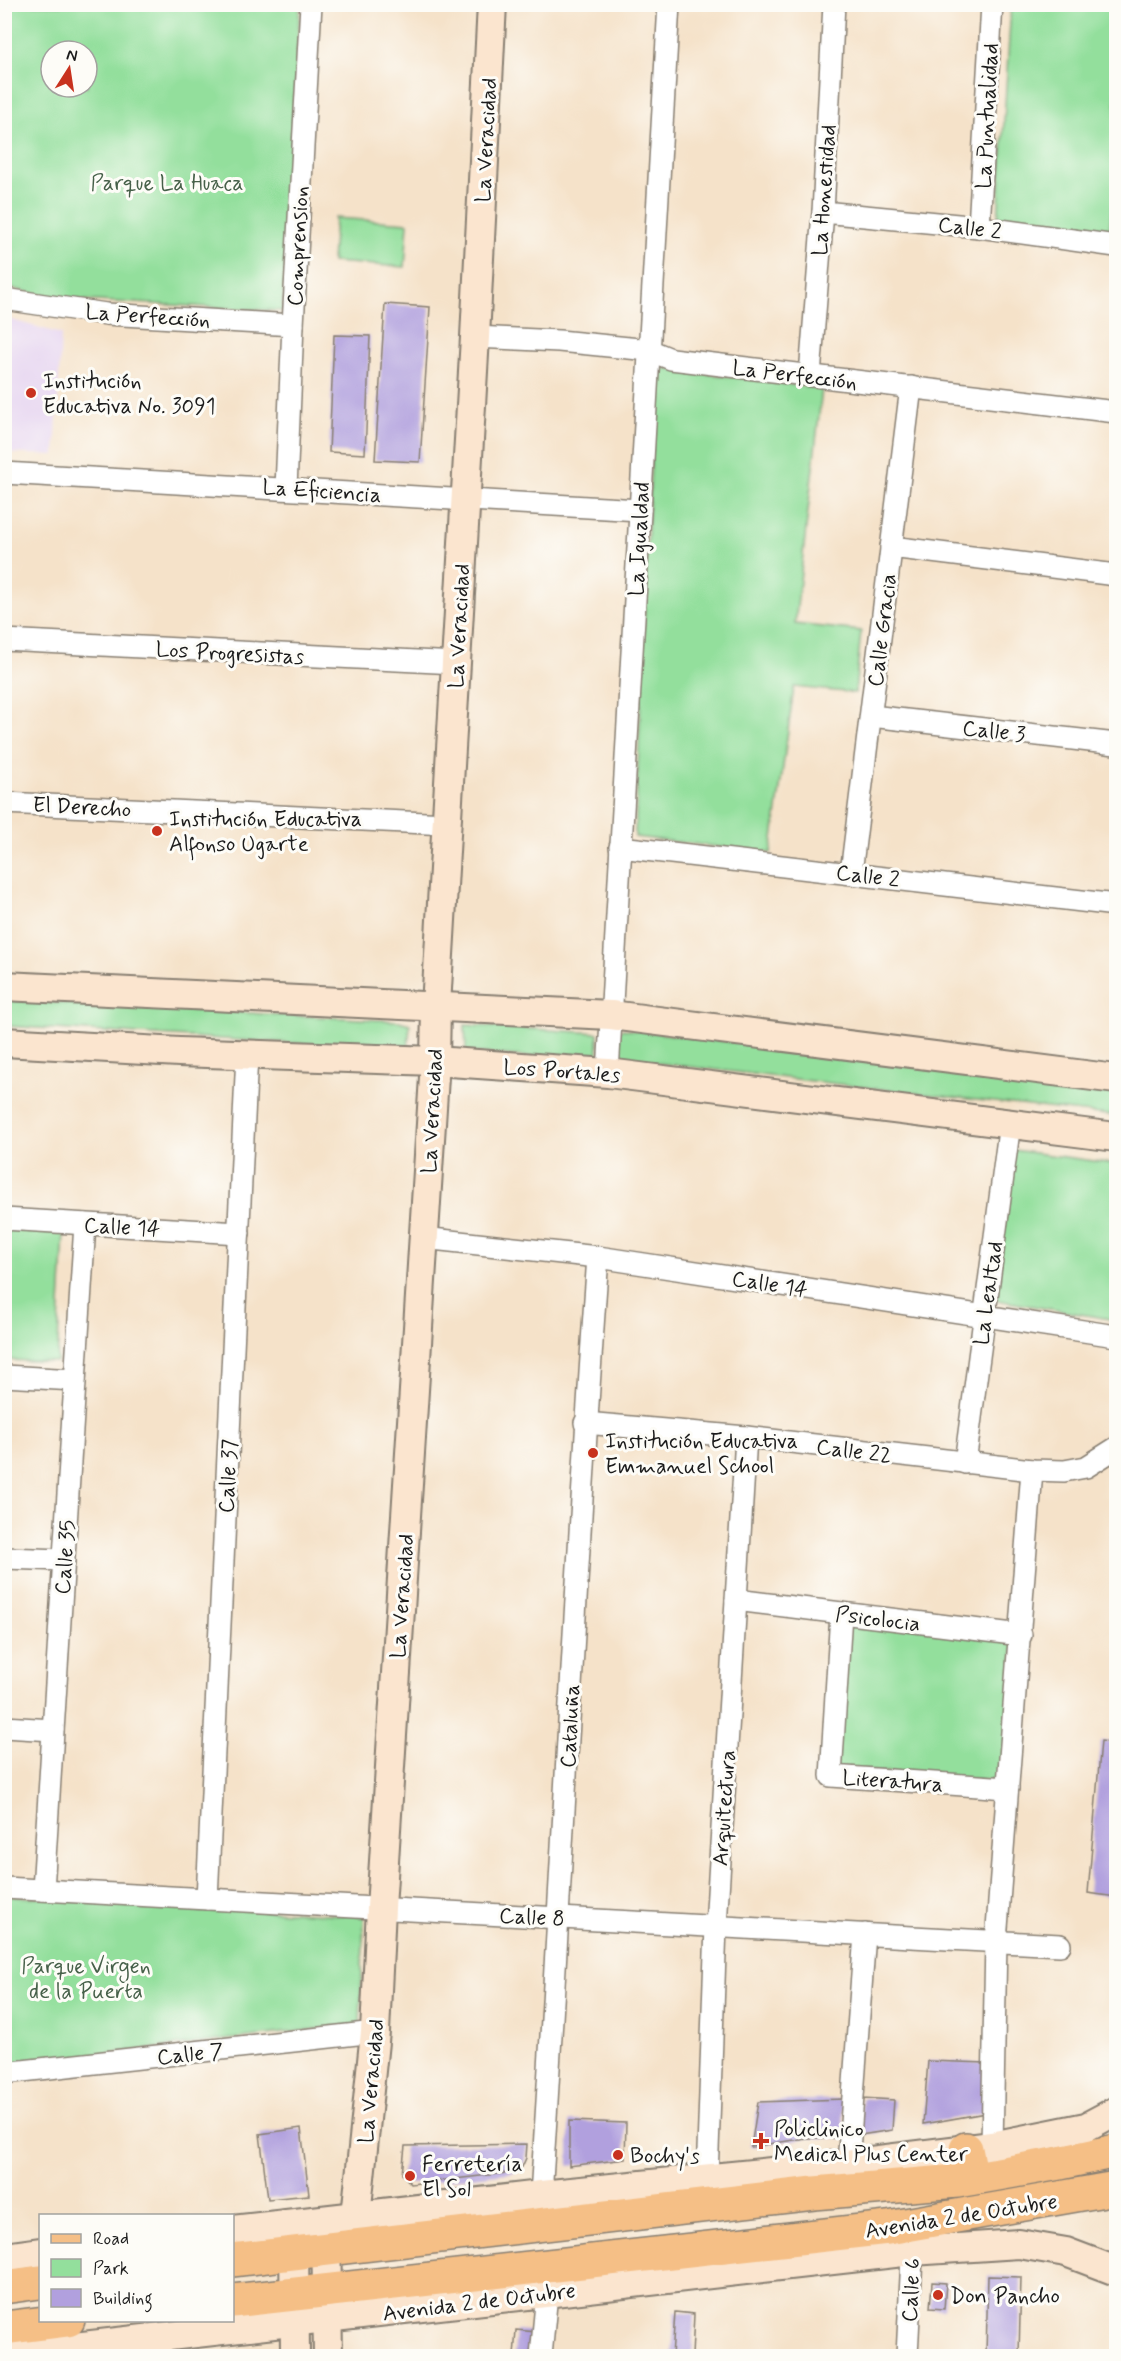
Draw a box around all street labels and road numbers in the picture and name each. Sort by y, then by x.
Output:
street label: La Puntualidad [970,42,1006,190]
street label: La Veracidad [470,77,504,203]
street label: La Honestidad [806,124,844,257]
street label: Comprension [282,185,316,307]
street label: Calle 2 [936,211,1003,247]
street label: La Perfección [84,299,211,335]
street label: La Perfección [731,354,859,398]
street label: La Eficiencia [261,474,382,510]
street label: La Igualdad [623,481,658,597]
street label: La Veracidad [443,563,477,689]
street label: Calle Gracia [862,572,904,688]
street label: Los Progresistas [155,636,305,673]
street label: Calle 3 [961,715,1027,749]
street label: El Derecho [32,791,132,825]
street label: Calle 2 [834,859,901,895]
street label: La Veracidad [416,1048,450,1174]
street label: Los Portales [502,1054,622,1090]
street label: Calle 14 [83,1212,161,1244]
street label: La Lealtad [968,1240,1010,1347]
street label: Calle 14 [730,1265,810,1305]
street label: Calle 22 [815,1433,893,1470]
street label: Calle 37 [213,1438,245,1514]
street label: Calle 35 [49,1519,83,1595]
street label: La Veracidad [385,1533,421,1659]
street label: Psicolocia [834,1601,922,1639]
street label: Cataluña [555,1683,587,1769]
street label: Arquitectura [707,1749,743,1867]
street label: Literatura [841,1765,944,1799]
street label: Calle 8 [498,1902,565,1934]
street label: La Veracidad [353,2018,391,2145]
street label: Calle 7 [156,2038,225,2072]
street label: Avenida 2 de Octubre [863,2188,1059,2246]
street label: Calle 6 [896,2257,928,2323]
street label: Avenida 2 de Octubre [381,2277,577,2329]

